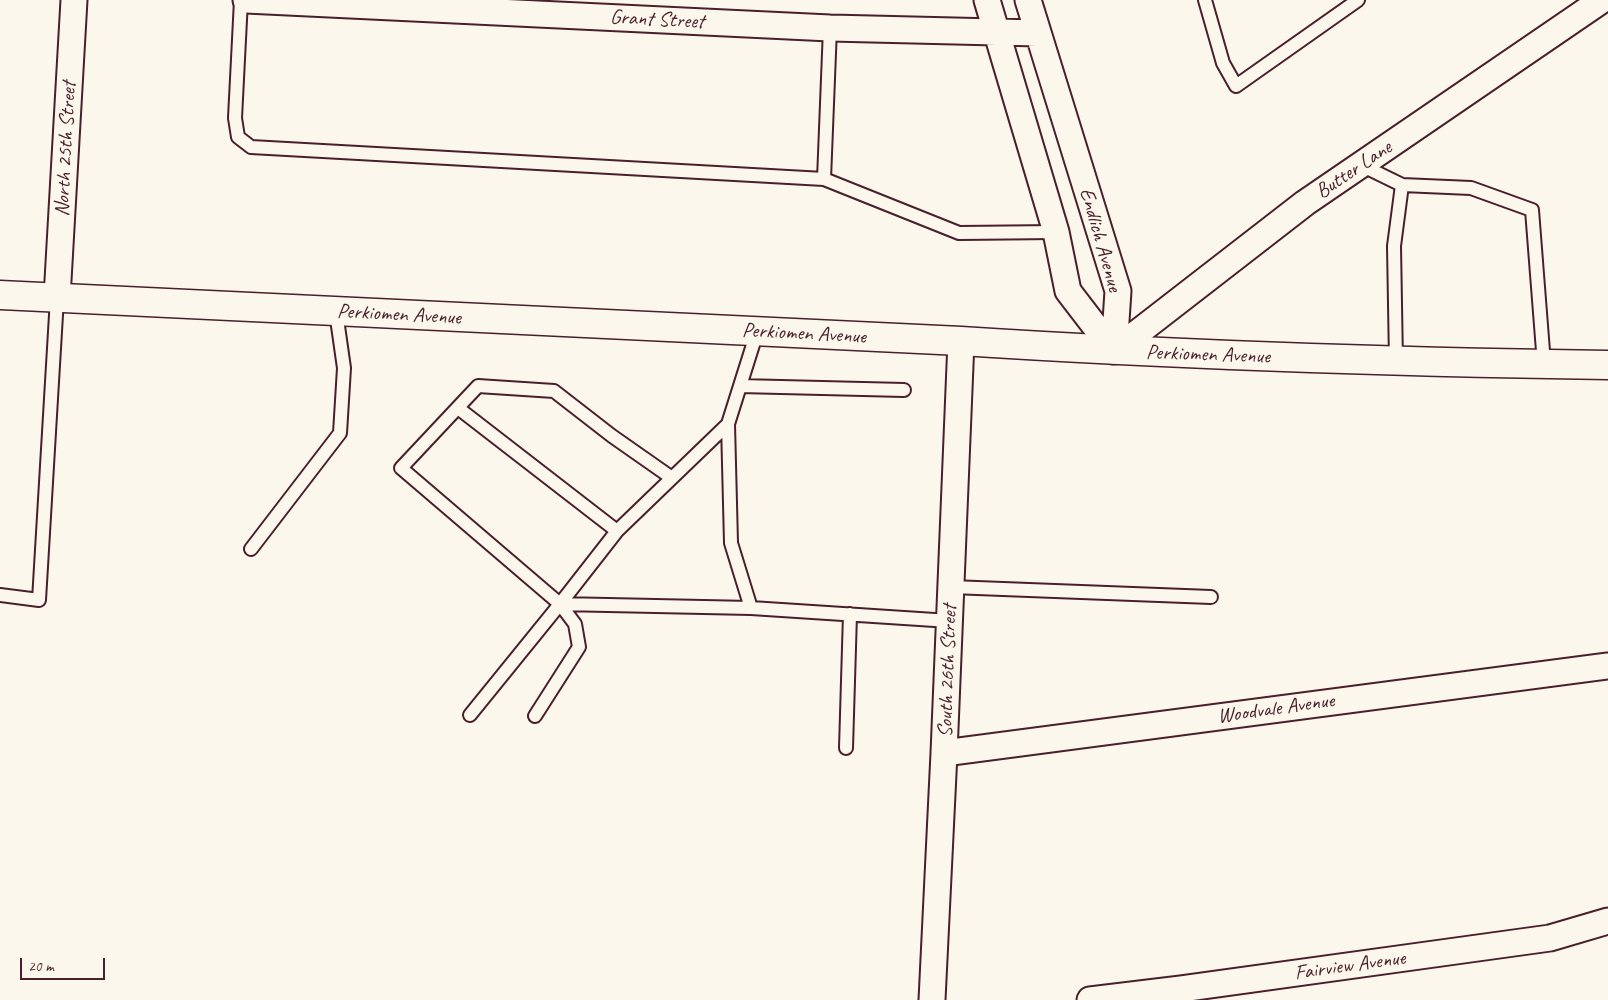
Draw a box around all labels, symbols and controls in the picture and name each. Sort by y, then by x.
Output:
street label: Grant Street [609,5,705,35]
street label: North 25th Street [50,81,82,217]
street label: Butter Lane [1311,135,1397,205]
street label: Endlich Avenue [1073,185,1127,295]
street label: Perkiomen Avenue [336,299,462,331]
street label: Perkiomen Avenue [741,318,867,350]
street label: Perkiomen Avenue [1146,340,1270,370]
street label: South 26th Street [933,604,963,738]
street label: Woodvale Avenue [1216,688,1336,730]
street label: Fairview Avenue [1293,946,1407,986]
scale bar [22,948,108,980]
text: 20 m [28,957,54,976]

